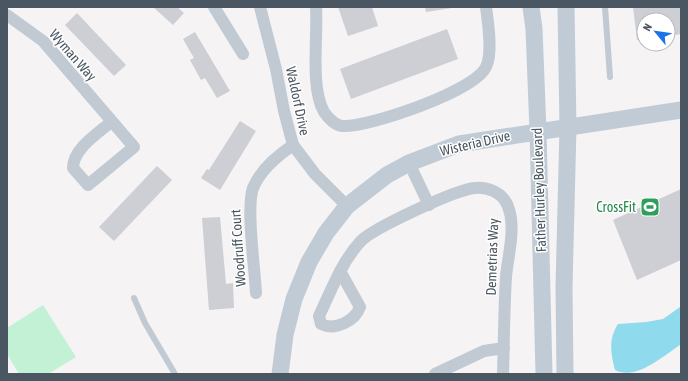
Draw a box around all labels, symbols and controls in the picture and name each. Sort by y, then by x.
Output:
north arrow [636,12,676,52]
text: N [640,21,654,33]
street label: Wyman Way [46,26,100,84]
street label: Waldorf Drive [283,65,313,137]
street label: Wisteria Drive [438,127,512,159]
street label: Father Hurley Boulevard [529,128,549,252]
sports icon: CrossFit [639,196,661,218]
place label: CrossFit [596,199,636,215]
street label: Woodruff Court [227,209,249,287]
street label: Demetrias Way [483,218,501,296]

